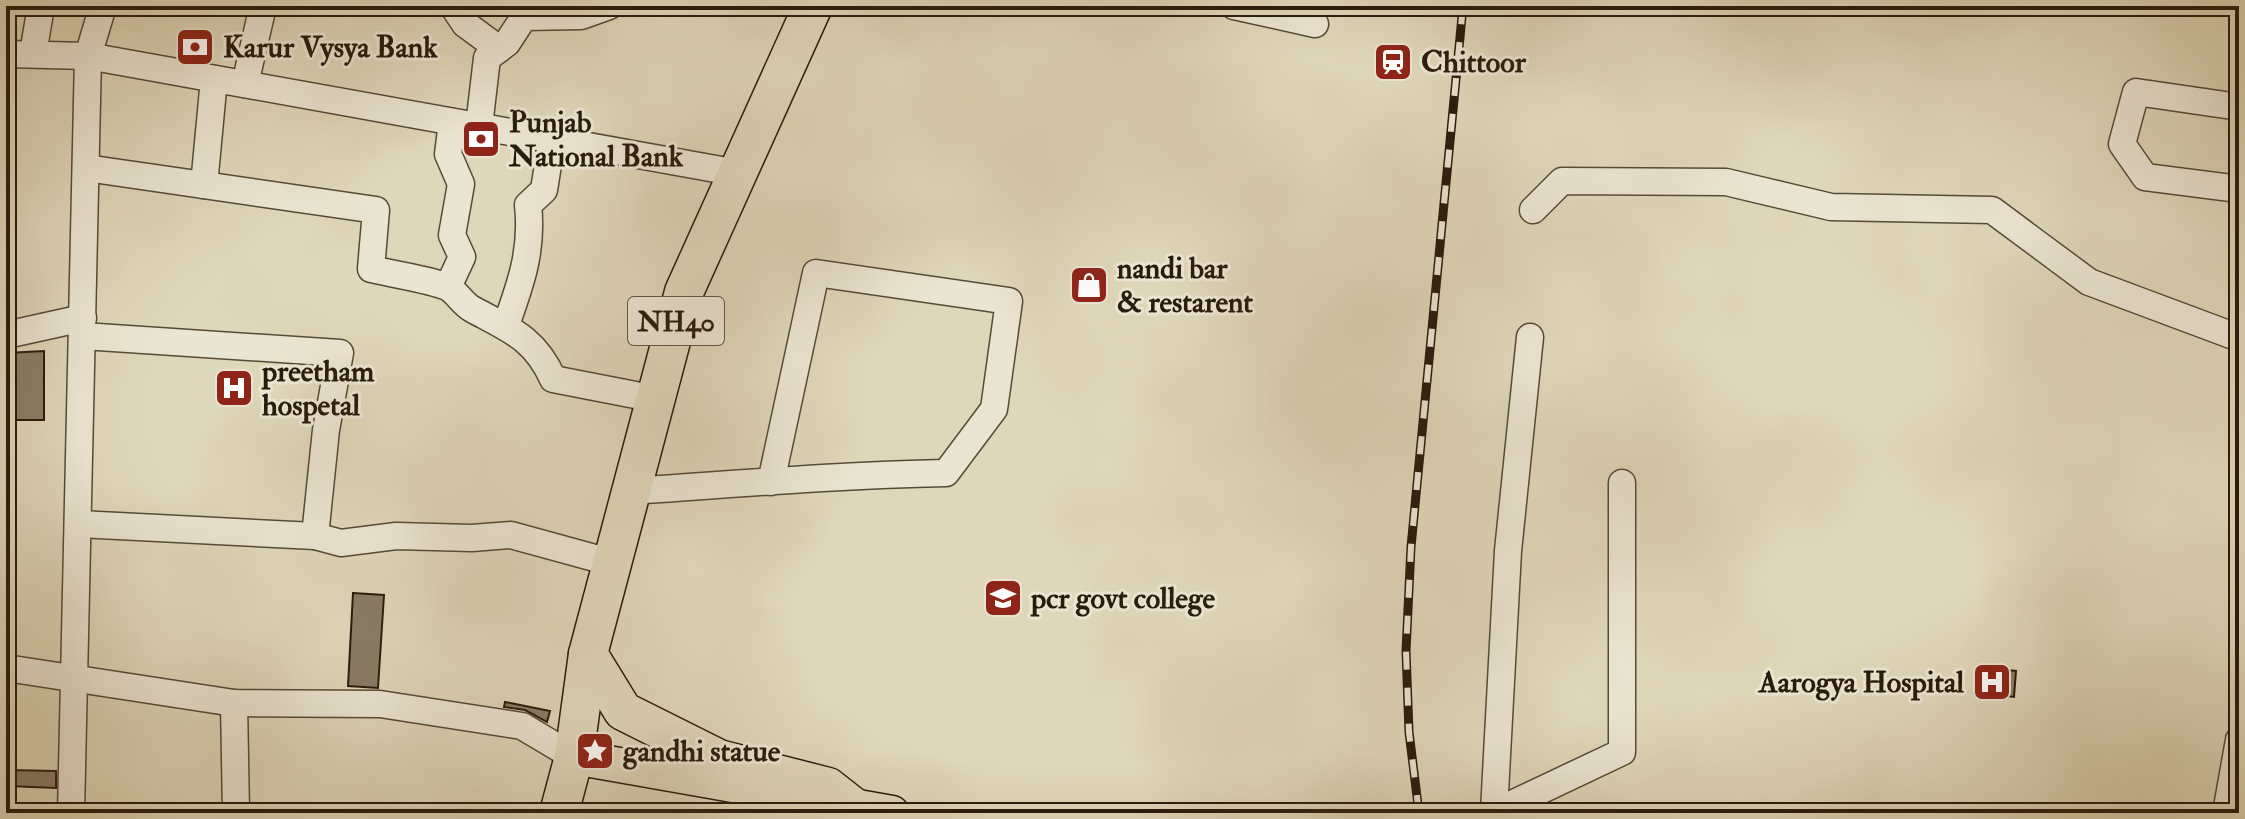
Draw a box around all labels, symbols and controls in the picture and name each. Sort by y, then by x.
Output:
bank icon: Karur Vysya Bank [174,26,216,68]
place label: Karur Vysya Bank [223,29,438,66]
station icon: Chittoor [1372,41,1414,83]
place label: Chittoor [1421,44,1527,81]
place label: Punjab National Bank [508,104,684,175]
bank icon: Punjab National Bank [460,118,502,160]
place label: nandi bar & restarent [1117,250,1253,321]
shop icon: nandi bar & restarent [1068,264,1110,306]
road number: NH40 [628,297,724,345]
place label: preetham hospetal [261,353,375,424]
hospital icon: preetham hospetal [213,367,255,409]
school or university icon: pcr govt college [982,577,1024,619]
place label: pcr govt college [1030,580,1216,617]
hospital icon: Aarogya Hospital [1971,661,2013,703]
place label: Aarogya Hospital [1757,664,1964,701]
place icon: gandhi statue [574,730,616,772]
place label: gandhi statue [623,733,781,770]

